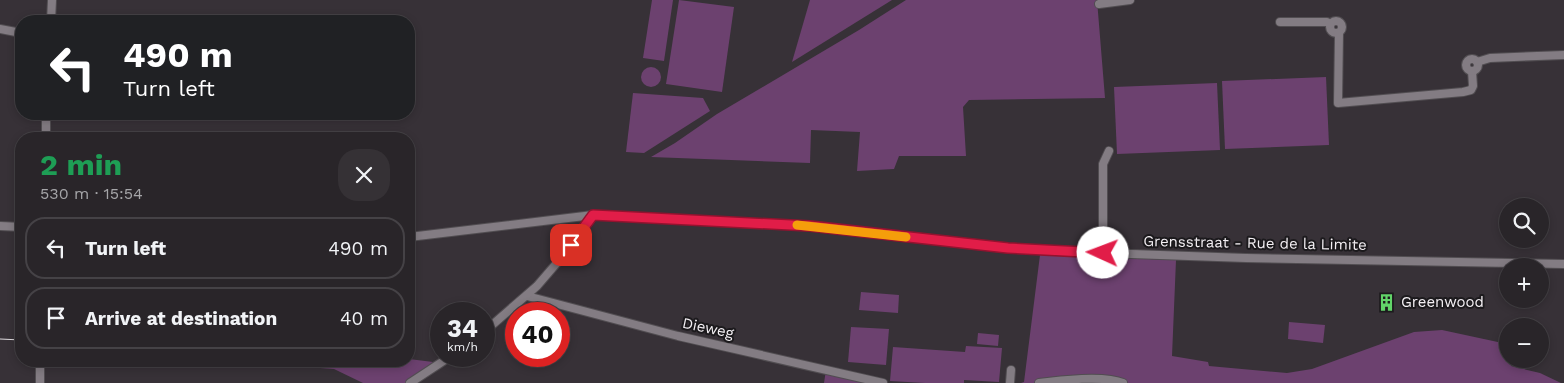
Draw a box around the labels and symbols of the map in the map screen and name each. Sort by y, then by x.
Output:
pin [550,224,592,266]
position arrow [1076,226,1128,278]
street label: Grensstraat - Rue de la Limite [1143,232,1367,254]
building icon: Greenwood [1377,292,1397,312]
place label: Greenwood [1401,293,1484,311]
speed limit sign: 40 [505,302,570,367]
street label: Dieweg [681,314,735,342]

